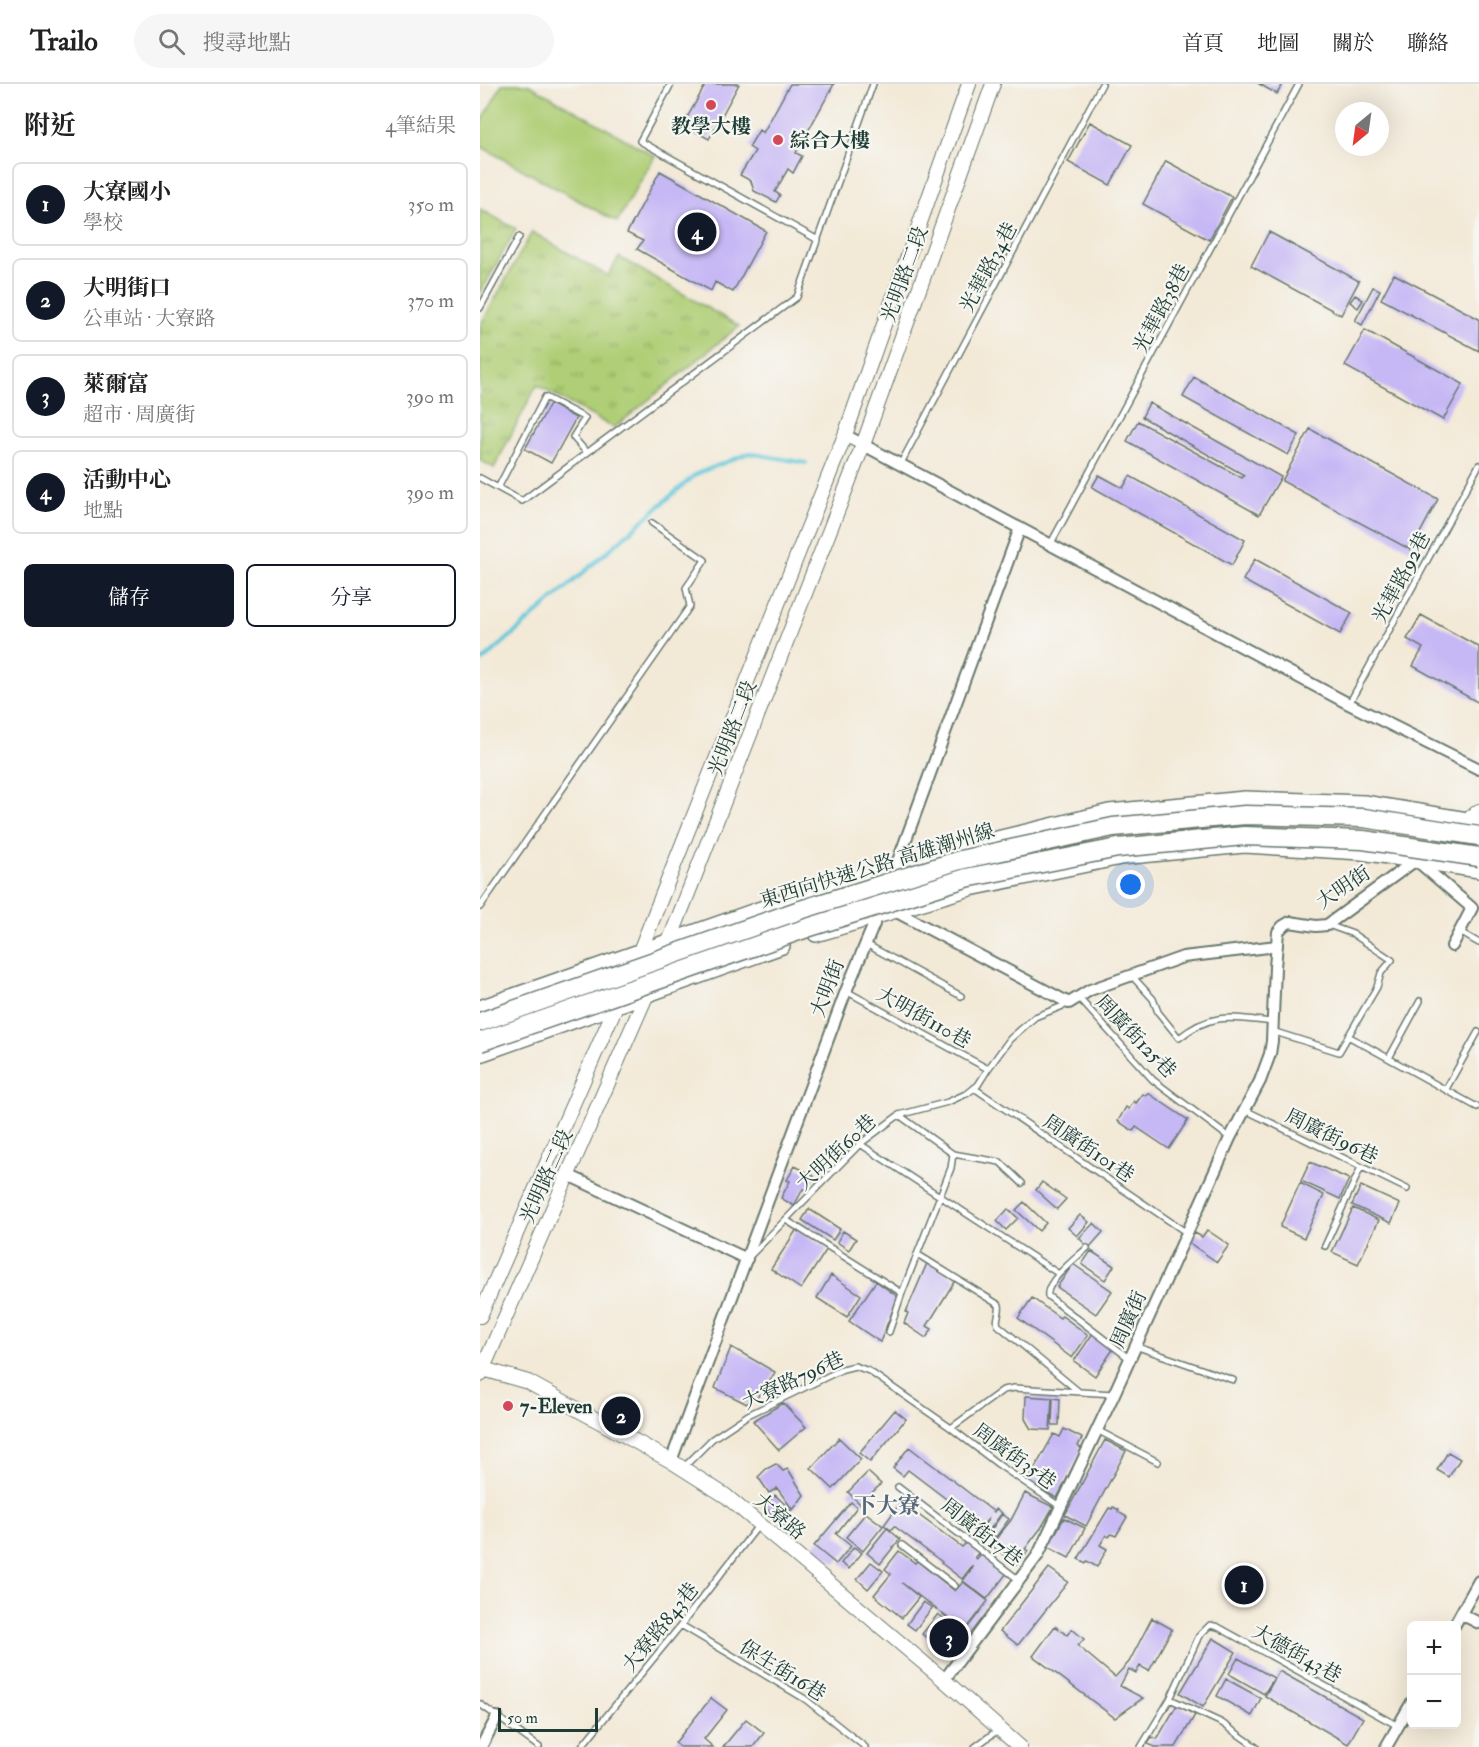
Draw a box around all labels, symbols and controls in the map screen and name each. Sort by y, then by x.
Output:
search box [134,14,554,68]
text: Trailo [30,24,98,59]
icon: search [155,25,188,58]
text: 搜尋地點 [203,29,291,57]
text: 首頁 [1182,30,1224,57]
text: 地圖 [1257,30,1299,57]
text: 關於 [1332,30,1374,57]
text: 聯絡 [1407,30,1449,57]
marker: 教學大樓 [704,98,718,112]
north arrow [1335,102,1389,156]
text: 附近 [24,110,76,142]
text: 4筆結果 [385,113,456,138]
place label: 教學大樓 [671,114,751,139]
place label: 綜合大樓 [790,128,870,153]
marker: 綜合大樓 [771,133,785,147]
text: 大寮國小 [83,178,171,206]
text: 1 [42,192,49,217]
text: 350 m [408,192,454,217]
text: 學校 [83,210,123,235]
pin: 4 [678,210,716,254]
street label: 光華路34巷 [954,218,1023,317]
street label: 光明路二段 [876,223,933,325]
street label: 光華路38巷 [1128,260,1195,357]
text: 大明街口 [83,274,171,302]
text: 2 [40,288,51,313]
text: 370 m [407,288,454,313]
text: 公車站 · 大寮路 [83,306,215,331]
text: 萊爾富 [83,370,149,398]
text: 3 [42,384,49,409]
text: 390 m [406,384,454,409]
text: 超市 · 周廣街 [83,402,195,427]
text: 活動中心 [83,466,171,494]
text: 4 [40,480,51,505]
text: 390 m [406,480,454,505]
text: 地點 [83,498,123,523]
street label: 光華路92巷 [1367,527,1436,627]
button: 儲存 [24,564,234,627]
button: 分享 [246,564,456,627]
street label: 光明路二段 [703,677,762,779]
street label: 東西向快速公路 高雄潮州線 [757,818,998,913]
street label: 大明街 [1311,860,1375,915]
your location [1116,870,1145,899]
street label: 大明街 [805,956,850,1021]
street label: 大明街110巷 [872,981,975,1054]
street label: 周廣街125巷 [1090,990,1181,1083]
street label: 周廣街96巷 [1281,1103,1382,1170]
street label: 大明街60巷 [791,1109,882,1196]
street label: 周廣街101巷 [1038,1109,1139,1188]
street label: 光明路二段 [515,1125,578,1227]
street label: 周廣街 [1105,1287,1152,1352]
street label: 大寮路796巷 [738,1346,848,1415]
place label: 7-Eleven [520,1394,593,1419]
pin: 2 [602,1394,640,1438]
marker: 7-Eleven [501,1399,515,1413]
street label: 周廣街35巷 [968,1418,1061,1495]
street label: 大寮路 [749,1488,811,1545]
district label: 下大寮 [854,1492,920,1520]
street label: 周廣街17巷 [936,1493,1027,1572]
pin: 1 [1224,1562,1263,1608]
street label: 大寮路843巷 [617,1578,704,1677]
pin: 3 [930,1616,968,1660]
street label: 大德街43巷 [1248,1619,1346,1688]
map controls [1407,1621,1461,1729]
button: + [1407,1621,1461,1675]
street label: 保生街16巷 [735,1634,831,1707]
button: − [1407,1675,1461,1729]
scale bar [498,1705,598,1732]
text: 50 m [507,1708,538,1728]

